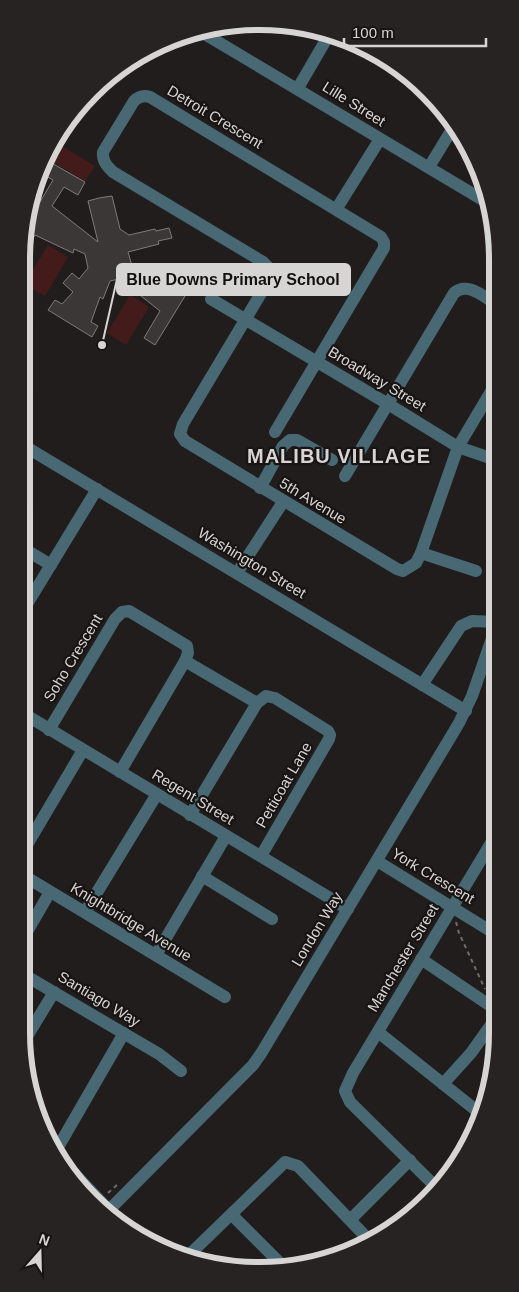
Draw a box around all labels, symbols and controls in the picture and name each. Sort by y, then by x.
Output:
scale bar [344,15,486,47]
text: 100 m [352,24,394,41]
street label: Lille Street [320,78,390,130]
street label: Detroit Crescent [164,81,267,152]
callout: Blue Downs Primary School [117,264,350,295]
text: Blue Downs Primary School [126,271,340,288]
street label: Broadway Street [325,343,430,415]
district label: MALIBU VILLAGE [247,445,431,467]
street label: 5th Avenue [277,474,350,527]
street label: Washington Street [195,524,310,602]
street label: Soho Crescent [40,610,106,705]
street label: Petticoat Lane [252,739,315,831]
street label: Regent Street [149,765,238,828]
street label: York Crescent [389,844,478,907]
street label: Knightbridge Avenue [68,879,195,964]
street label: London Way [288,888,346,969]
street label: Manchester Street [364,900,442,1015]
street label: Santiago Way [55,967,144,1030]
north arrow [15,1227,65,1277]
text: N [37,1231,52,1249]

